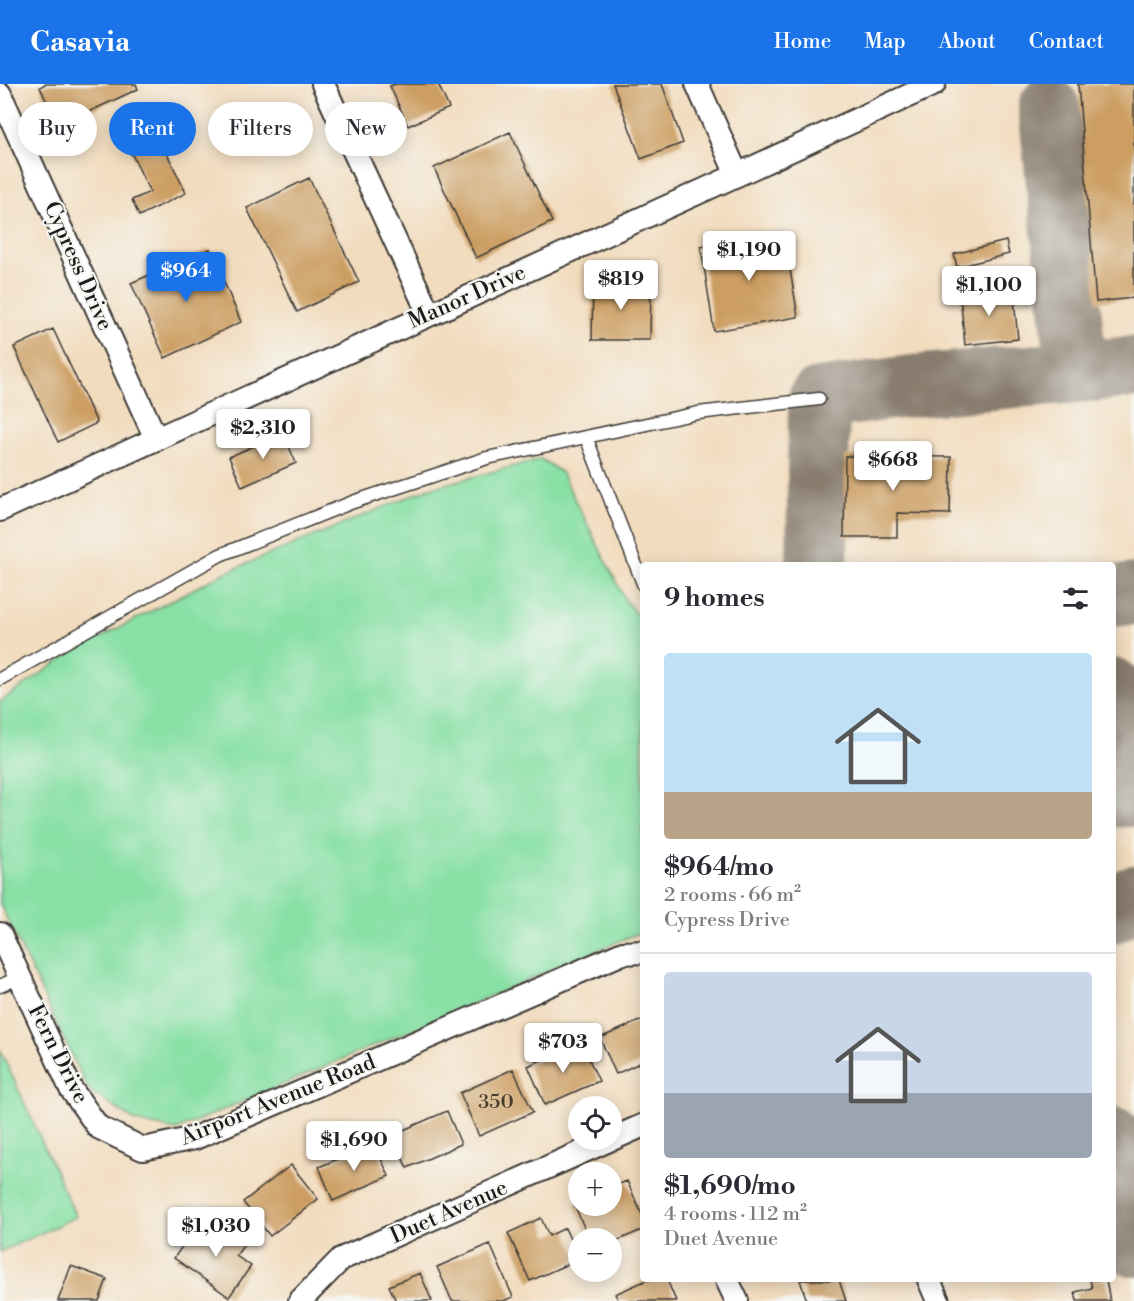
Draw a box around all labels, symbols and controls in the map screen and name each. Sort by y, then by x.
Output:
text: Casavia [30,25,130,60]
text: Home [774,29,831,55]
text: Map [864,29,906,55]
text: About [939,29,996,55]
text: Contact [1029,29,1104,55]
chip: Buy [18,102,97,156]
chip: Rent [109,102,196,156]
chip: Filters [208,102,313,156]
chip: New [325,102,407,156]
street label: Cypress Drive [38,197,118,335]
pin: $1,190 [700,231,798,282]
text: $1,190 [717,238,781,263]
pin: $964 [150,252,222,303]
text: $964 [161,259,211,284]
street label: Manor Drive [404,259,530,335]
pin: $819 [585,260,657,311]
pin: $1,100 [940,266,1038,317]
text: $819 [598,267,644,292]
text: $1,100 [956,273,1022,298]
pin: $2,310 [214,409,312,460]
text: $2,310 [230,416,296,441]
pin: $668 [857,441,929,492]
text: $668 [868,448,918,473]
text: 9 homes [664,582,765,614]
icon: filters [1059,582,1092,615]
icon: home [824,692,932,800]
text: $964/mo [664,851,774,883]
text: 2 rooms · 66 m² [664,883,801,908]
text: Cypress Drive [664,908,790,933]
street label: Fern Drive [22,1000,94,1108]
icon: home [824,1011,932,1119]
pin: $703 [527,1023,599,1074]
text: $703 [538,1030,588,1055]
street label: Airport Avenue Road [176,1048,380,1152]
house number: 350 [478,1090,514,1115]
map controls [568,1096,622,1282]
button: locate [568,1096,622,1150]
pin: $1,690 [305,1121,403,1172]
text: $1,690 [320,1128,388,1153]
button: + [568,1162,622,1216]
text: $1,690/mo [664,1170,796,1202]
street label: Duet Avenue [386,1174,512,1250]
text: 4 rooms · 112 m² [664,1202,807,1227]
pin: $1,030 [167,1207,265,1258]
text: $1,030 [182,1214,251,1239]
text: Duet Avenue [664,1227,778,1252]
button: − [568,1228,622,1282]

